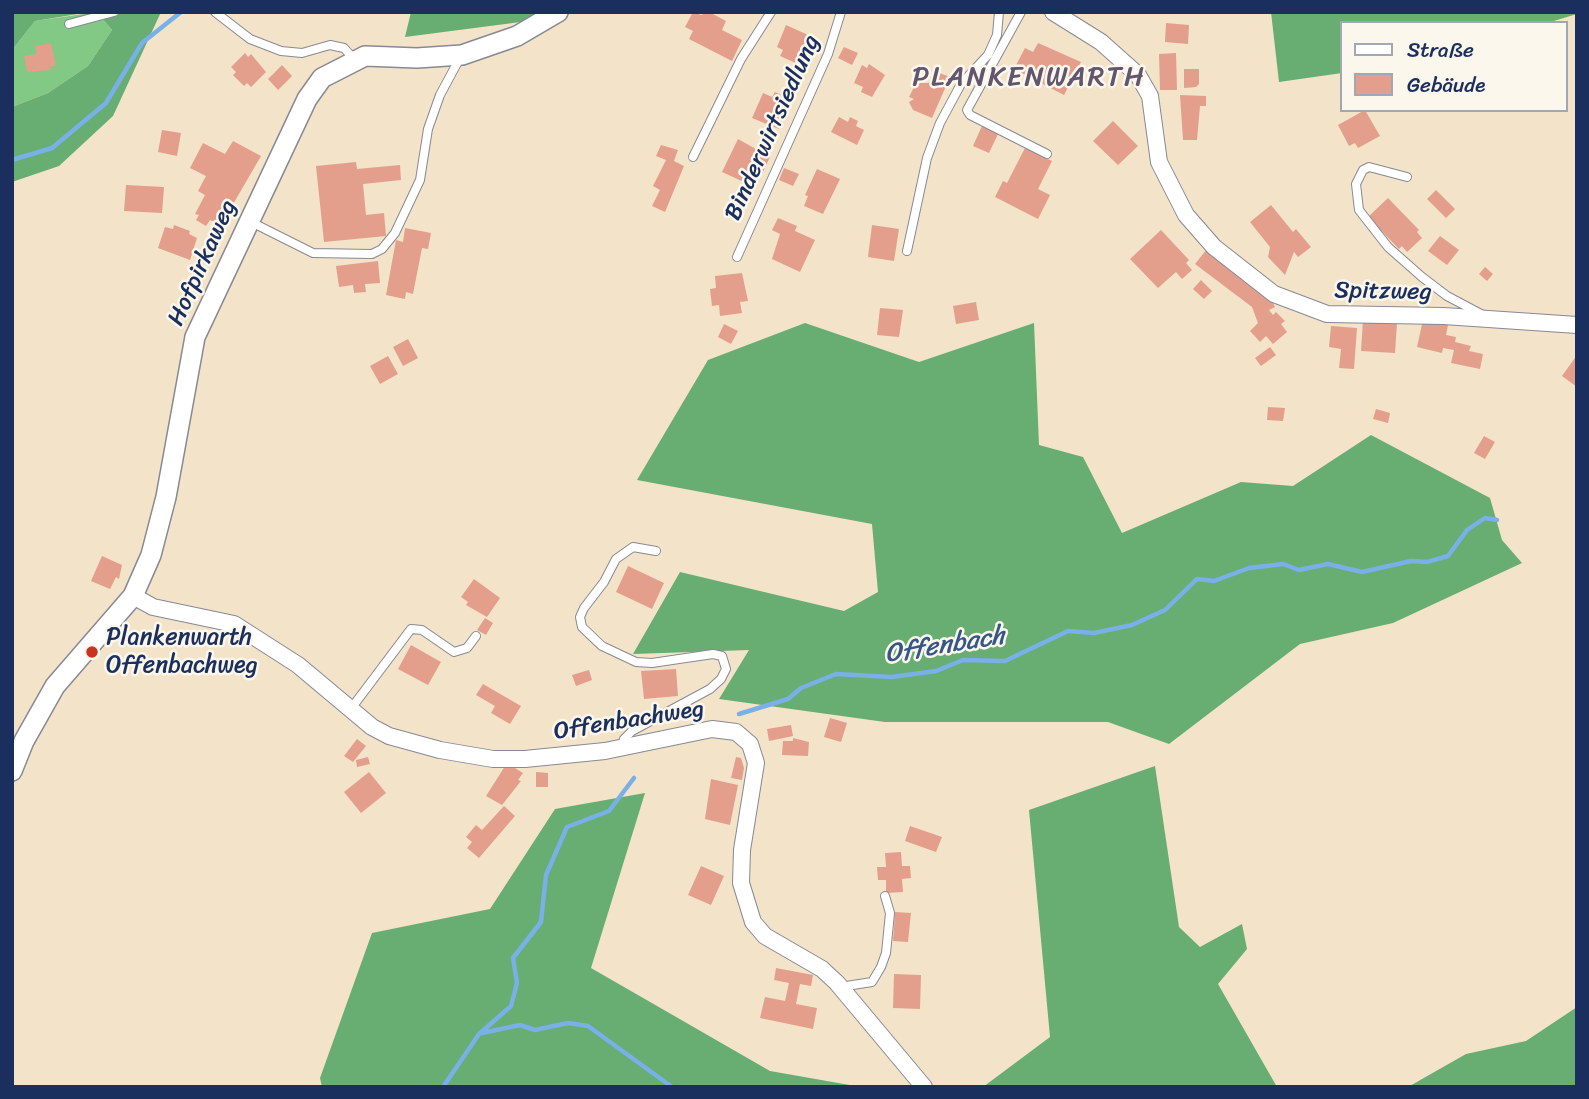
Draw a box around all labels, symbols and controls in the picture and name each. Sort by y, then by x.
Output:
legend [1340,21,1568,112]
street label: Binderwirtsiedlung [719,31,827,225]
text: Straße [1407,31,1474,69]
district label: PLANKENWARTH [912,61,1146,95]
text: Gebäude [1407,66,1485,104]
street label: Hofpirkaweg [162,196,244,330]
street label: Spitzweg [1334,277,1432,307]
water label: Offenbach [883,621,1007,671]
place label: Plankenwarth Offenbachweg [106,624,258,680]
marker: Plankenwarth Offenbachweg [84,644,100,660]
street label: Offenbachweg [552,695,706,747]

